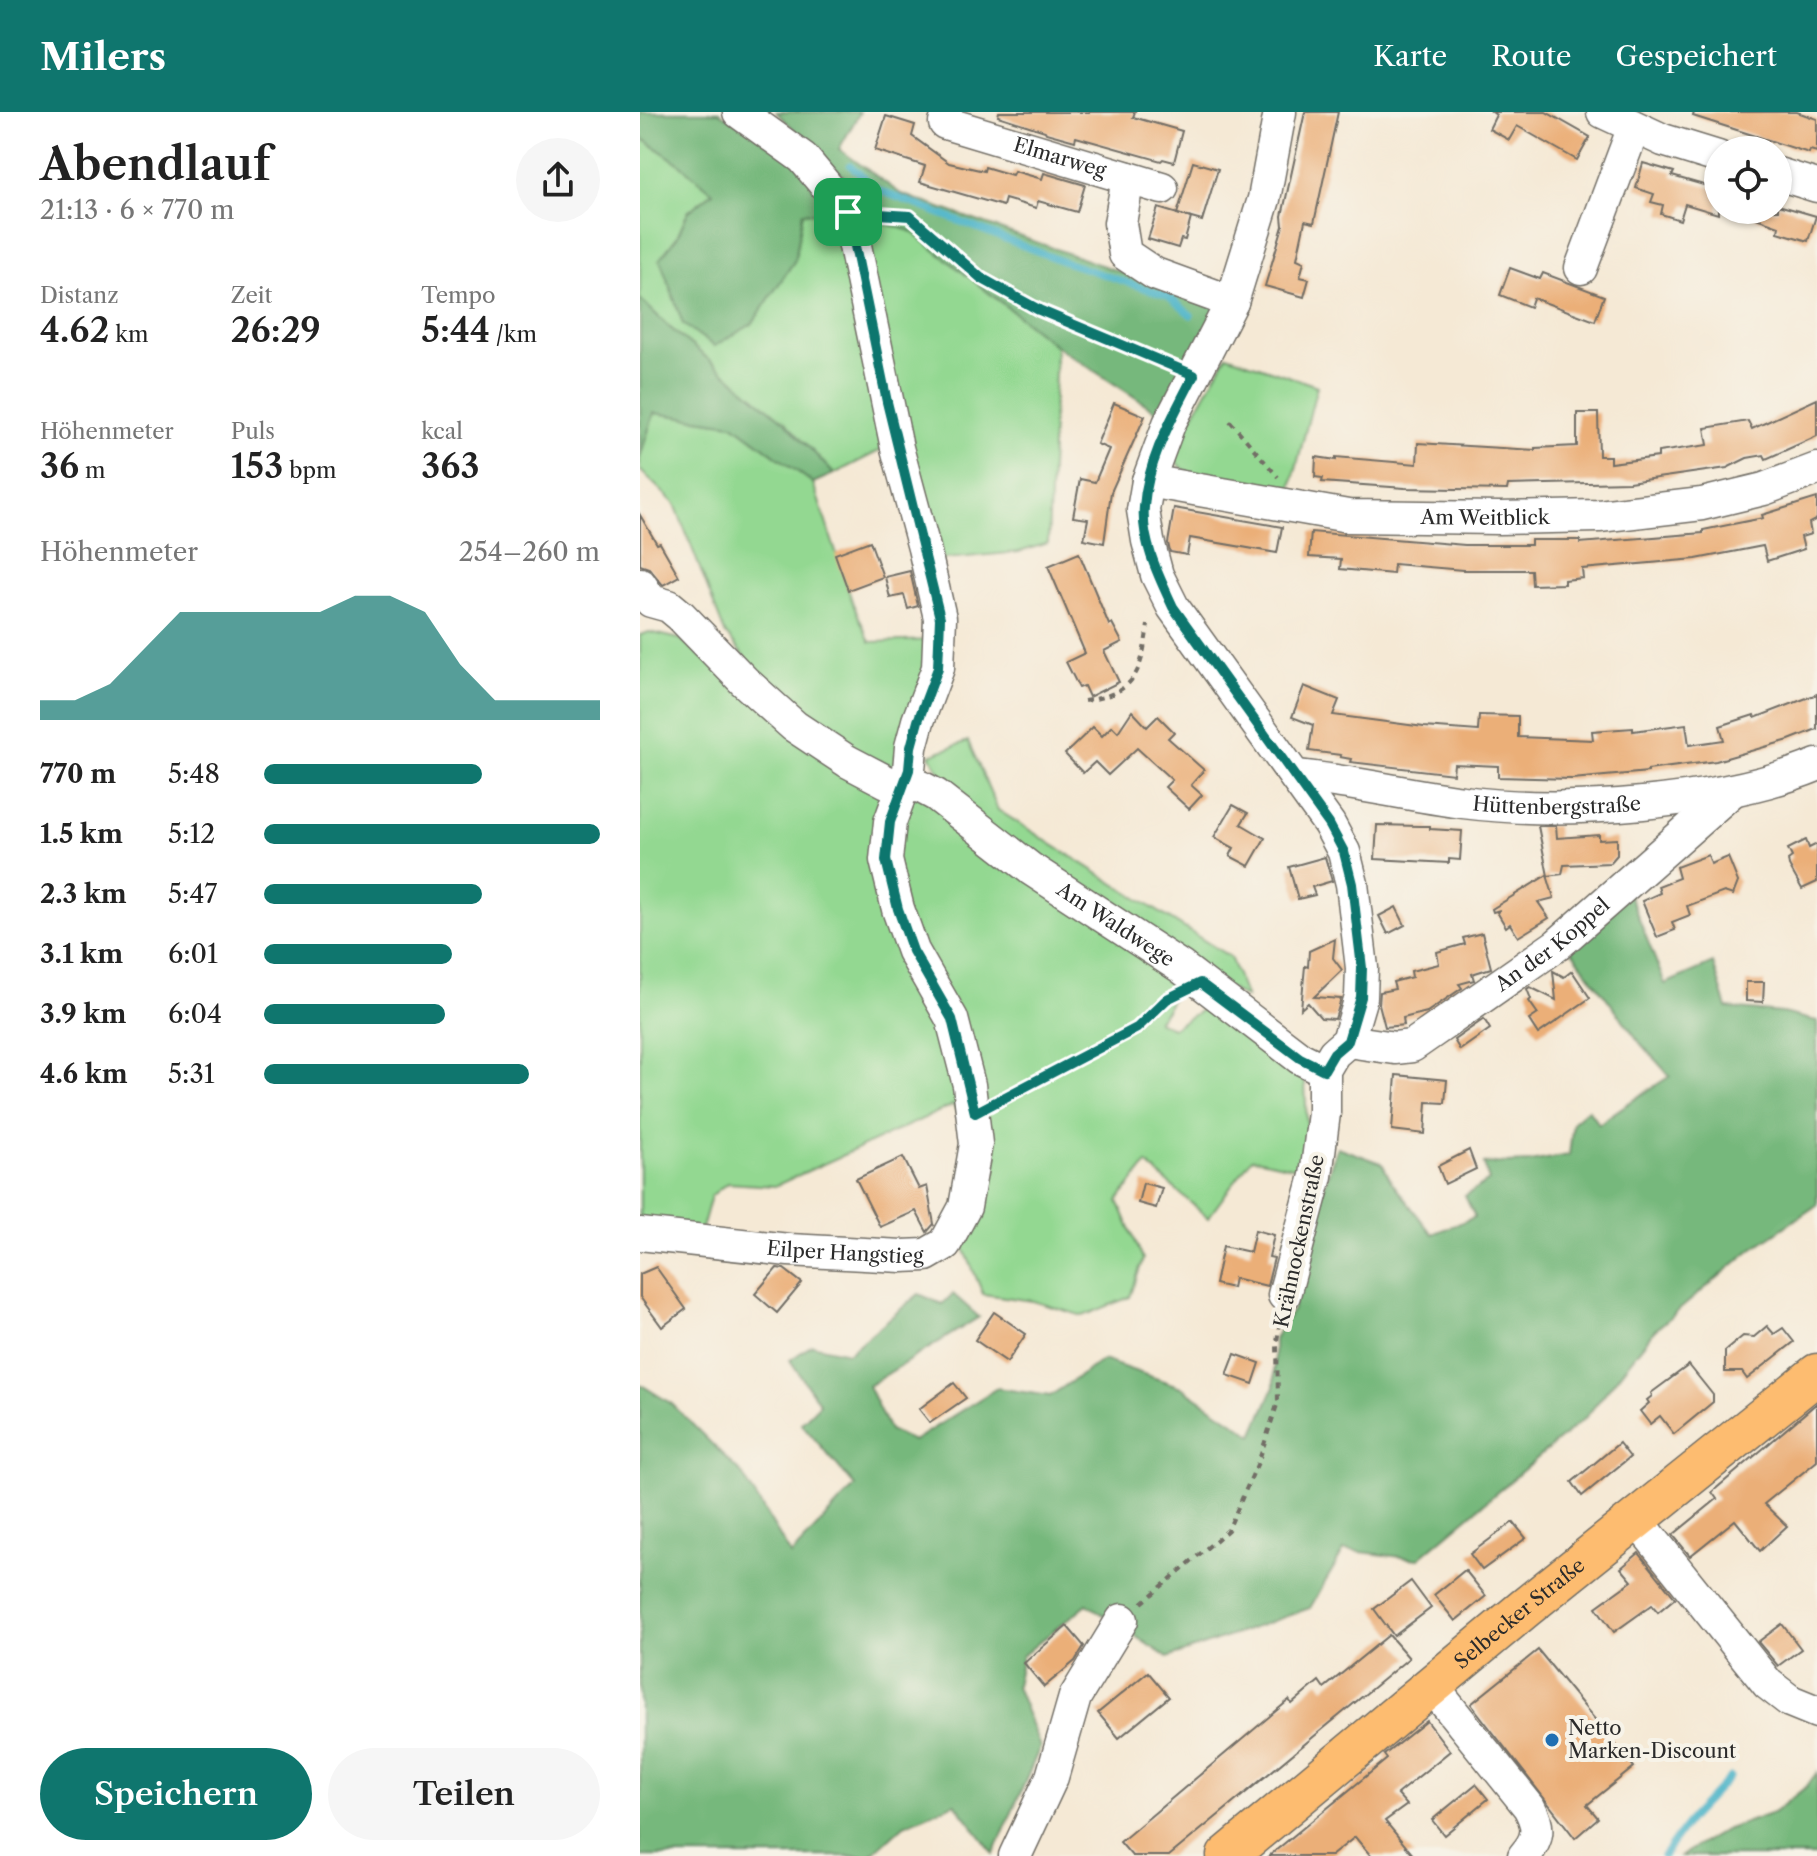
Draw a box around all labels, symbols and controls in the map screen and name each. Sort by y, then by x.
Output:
text: Milers [40,33,166,80]
text: Karte [1373,39,1447,73]
text: Route [1491,39,1572,73]
text: Gespeichert [1616,39,1777,73]
street label: Elmarweg [1011,132,1109,183]
map controls [1704,136,1792,224]
button: locate [1704,136,1792,224]
text: Abendlauf [40,137,270,191]
button: share [516,138,600,222]
pin [814,178,882,246]
icon: arrive [826,190,870,234]
text: 21:13 · 6 × 770 m [40,194,235,226]
text: Distanz [40,282,118,309]
text: Zeit [231,282,272,309]
text: Tempo [421,282,496,309]
text: 4.62 [40,309,109,351]
text: 26:29 [231,309,321,351]
text: 5:44 [421,309,490,351]
text: km [109,321,148,348]
text: /km [490,321,537,348]
text: Höhenmeter [40,418,174,445]
text: Puls [231,418,275,445]
text: kcal [421,418,463,445]
text: 36 [40,445,79,487]
text: 153 [231,445,283,487]
text: 363 [421,445,480,487]
text: m [79,457,106,484]
text: bpm [283,457,337,484]
street label: Am Weitblick [1419,505,1551,530]
text: Höhenmeter [40,536,198,568]
text: 254–260 m [459,536,600,568]
text: 770 m [40,758,116,790]
text: 5:48 [168,758,220,790]
street label: Hüttenbergstraße [1471,791,1642,819]
text: 1.5 km [40,818,123,850]
text: 5:12 [168,818,215,850]
street label: Am Waldwege [1052,877,1179,971]
text: 2.3 km [40,878,127,910]
text: 5:47 [168,878,217,910]
street label: An der Koppel [1490,892,1614,997]
text: 3.1 km [40,938,123,970]
text: 6:01 [168,938,218,970]
text: 3.9 km [40,998,126,1030]
text: 6:04 [168,998,222,1030]
text: 4.6 km [40,1058,128,1090]
text: 5:31 [168,1058,215,1090]
street label: Krähnockenstraße [1269,1152,1329,1330]
street label: Eilper Hangstieg [766,1236,924,1268]
street label: Selbecker Straße [1449,1553,1589,1674]
place label: Netto Marken-Discount [1568,1716,1736,1763]
marker: Netto Marken-Discount [1543,1731,1561,1749]
button: Speichern [40,1748,312,1840]
button: Teilen [328,1748,600,1840]

